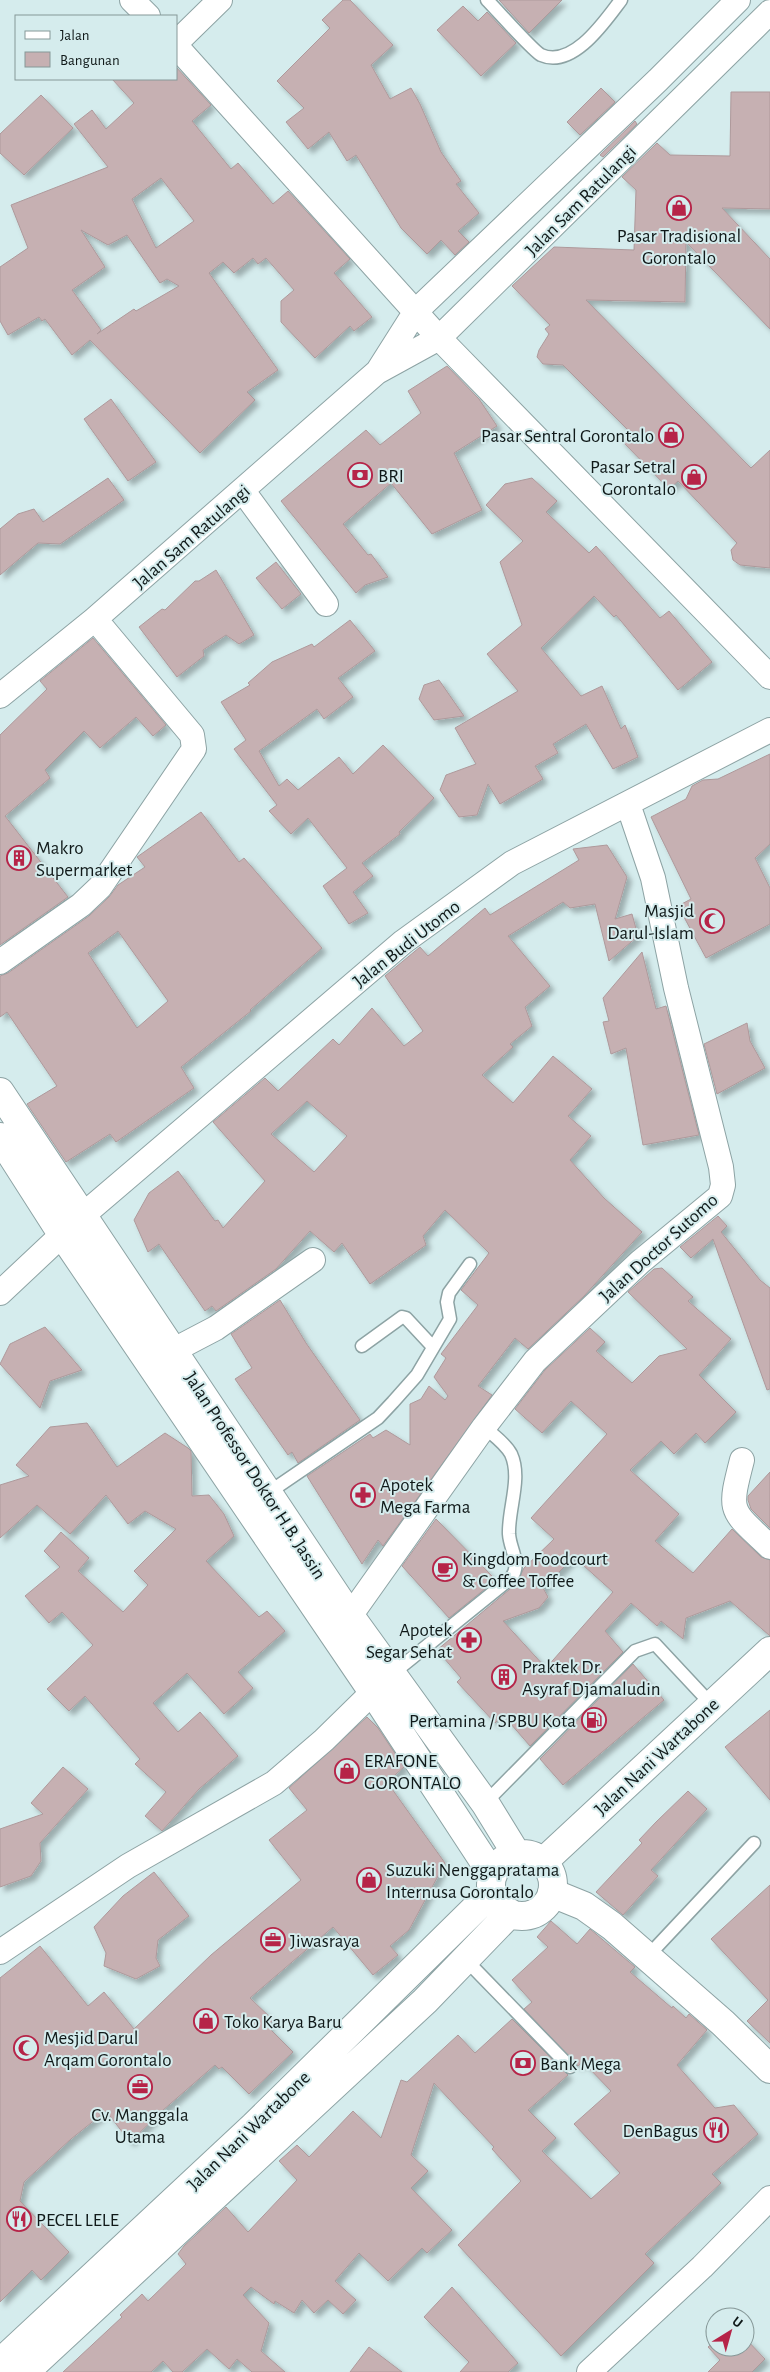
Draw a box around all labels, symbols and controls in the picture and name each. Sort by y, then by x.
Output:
legend [15,15,178,80]
text: Jalan [60,28,90,43]
text: Bangunan [60,53,120,68]
street label: Jalan Sam Ratulangi [522,142,640,260]
shop icon: Pasar Tradisional Gorontalo [666,195,692,221]
place label: Pasar Tradisional Gorontalo [617,227,741,268]
shop icon: Pasar Sentral Gorontalo [658,422,684,448]
place label: Pasar Sentral Gorontalo [481,427,654,446]
place label: Pasar Setral Gorontalo [590,458,676,499]
bank icon: BRI [347,462,373,488]
shop icon: Pasar Setral Gorontalo [681,464,707,490]
place label: BRI [378,467,404,486]
street label: Jalan Sam Ratulangi [130,482,254,593]
place label: Makro Supermarket [36,839,132,880]
building icon: Makro Supermarket [6,845,32,871]
street label: Jalan Budi Utomo [350,897,464,991]
place label: Masjid Darul-Islam [607,902,694,943]
mosque icon: Masjid Darul-Islam [699,908,725,934]
street label: Jalan Doctor Sutomo [596,1190,722,1306]
street label: Jalan Professor Doktor H.B. Jassin [181,1369,329,1583]
place label: Apotek Mega Farma [380,1476,471,1517]
pharmacy icon: Apotek Mega Farma [350,1482,376,1508]
place label: Kingdom Foodcourt & Coffee Toffee [462,1550,608,1591]
cafe icon: Kingdom Foodcourt & Coffee Toffee [432,1556,458,1582]
place label: Apotek Segar Sehat [366,1621,452,1662]
pharmacy icon: Apotek Segar Sehat [456,1627,482,1653]
place label: Praktek Dr. Asyraf Djamaludin [522,1658,661,1699]
building icon: Praktek Dr. Asyraf Djamaludin [491,1664,517,1690]
street label: Jalan Nani Wartabone [591,1695,723,1819]
fuel station icon: Pertamina / SPBU Kota [581,1707,607,1733]
place label: Pertamina / SPBU Kota [409,1712,576,1731]
place label: ERAFONE GORONTALO [364,1752,461,1793]
shop icon: ERAFONE GORONTALO [334,1758,360,1784]
place label: Suzuki Nenggapratama Internusa Gorontalo [386,1861,560,1902]
shop icon: Suzuki Nenggapratama Internusa Gorontalo [356,1867,382,1893]
office icon: Jiwasraya [260,1927,286,1953]
place label: Jiwasraya [290,1932,360,1951]
shop icon: Toko Karya Baru [193,2008,219,2034]
place label: Toko Karya Baru [224,2013,342,2032]
place label: Mesjid Darul Arqam Gorontalo [44,2029,172,2070]
mosque icon: Mesjid Darul Arqam Gorontalo [13,2035,39,2061]
bank icon: Bank Mega [510,2050,536,2076]
place label: Bank Mega [540,2055,622,2074]
street label: Jalan Nani Wartabone [184,2068,314,2194]
office icon: Cv. Manggala Utama [127,2074,153,2100]
place label: Cv. Manggala Utama [91,2106,189,2147]
restaurant icon: DenBagus [703,2117,729,2143]
place label: DenBagus [623,2122,698,2141]
restaurant icon: PECEL LELE [6,2206,32,2232]
place label: PECEL LELE [36,2211,119,2230]
north arrow [705,2307,755,2357]
text: U [729,2314,745,2331]

